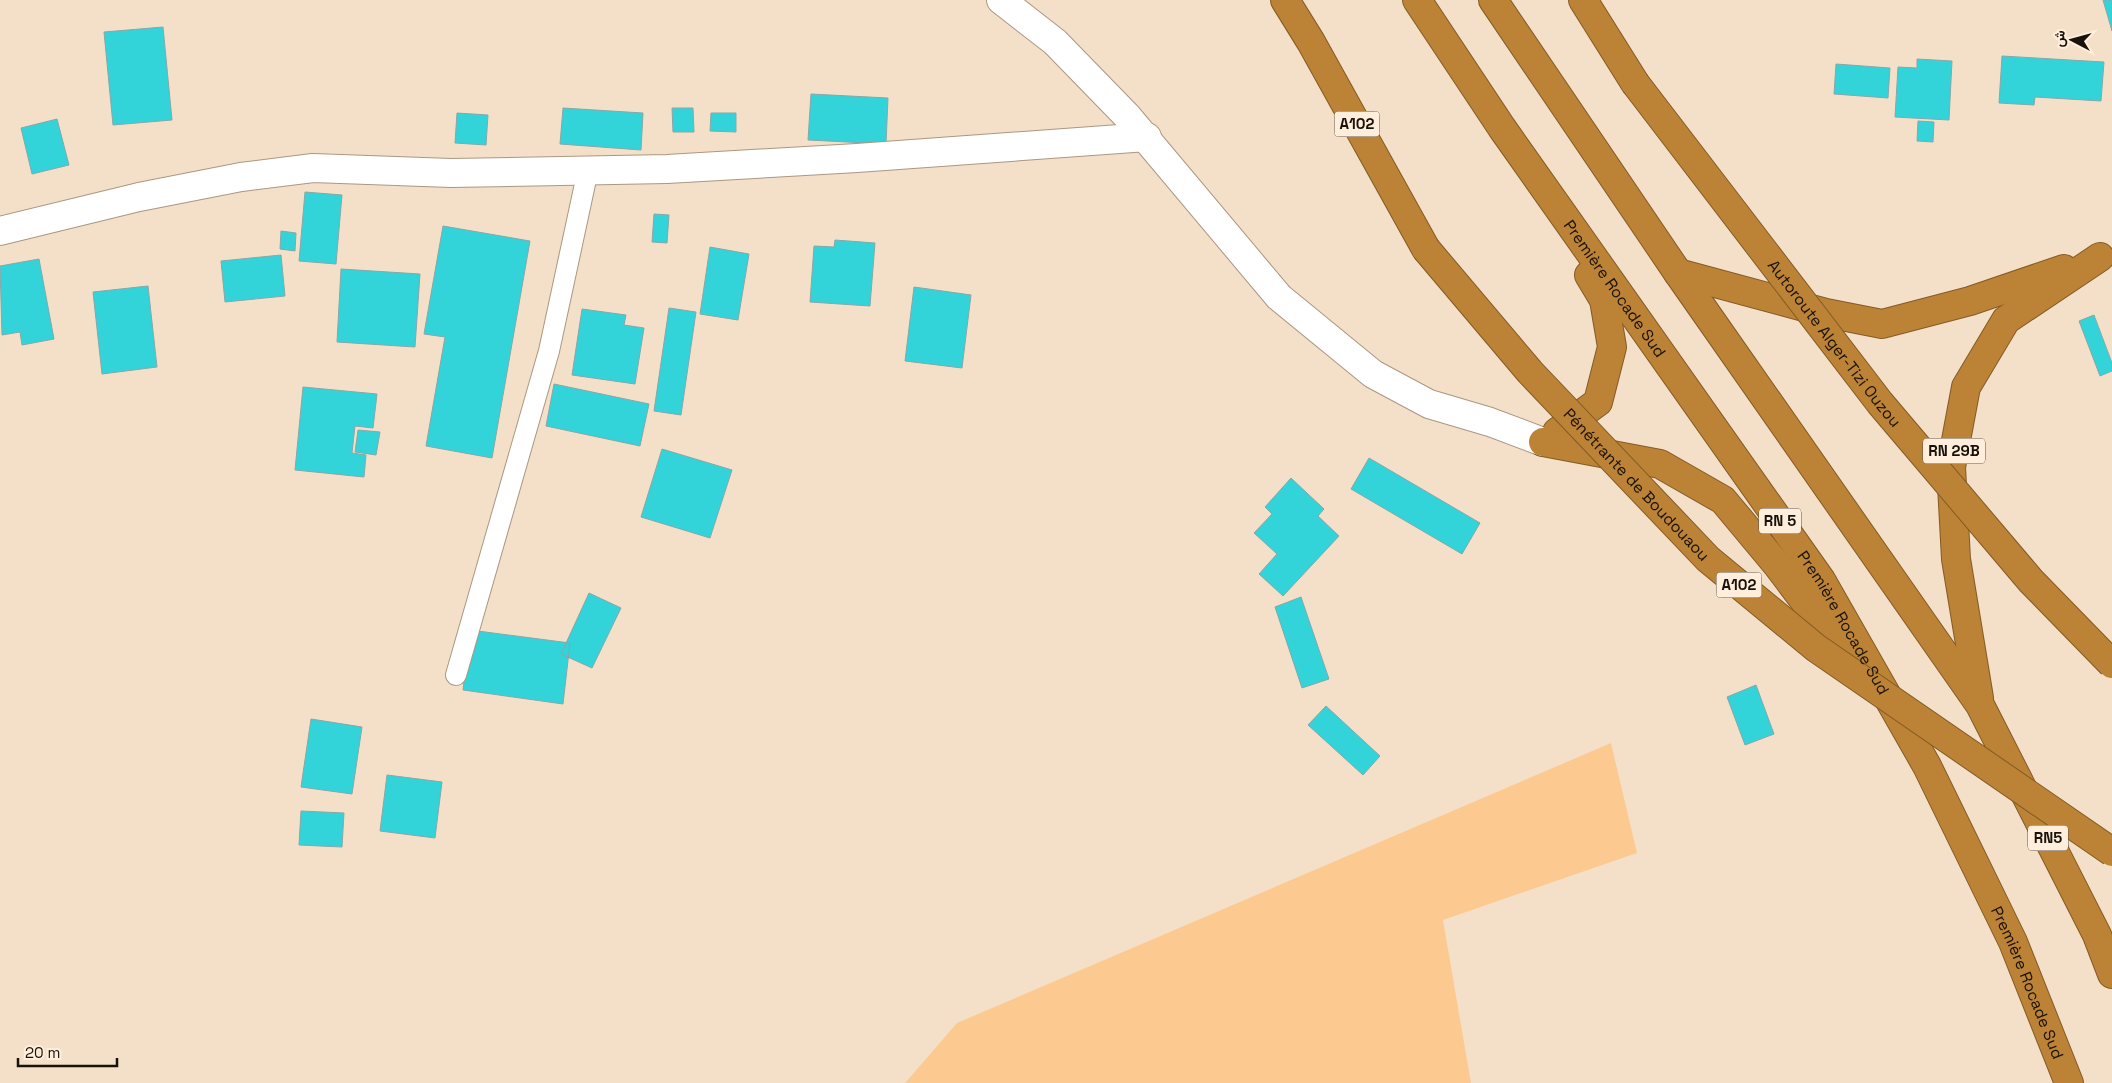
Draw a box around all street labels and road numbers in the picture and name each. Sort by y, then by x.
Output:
road number: A102 [1334,112,1380,136]
street label: Première Rocade Sud [1559,216,1671,362]
street label: Autoroute Alger-Tizi Ouzou [1763,256,1906,431]
street label: Pénétrante de Boudouaou [1559,404,1714,565]
road number: RN 29B [1923,438,1985,464]
road number: RN 5 [1759,508,1801,534]
street label: Première Rocade Sud [1793,547,1894,698]
road number: A102 [1716,572,1762,598]
road number: RN5 [2028,826,2068,850]
street label: Première Rocade Sud [1986,903,2068,1062]

